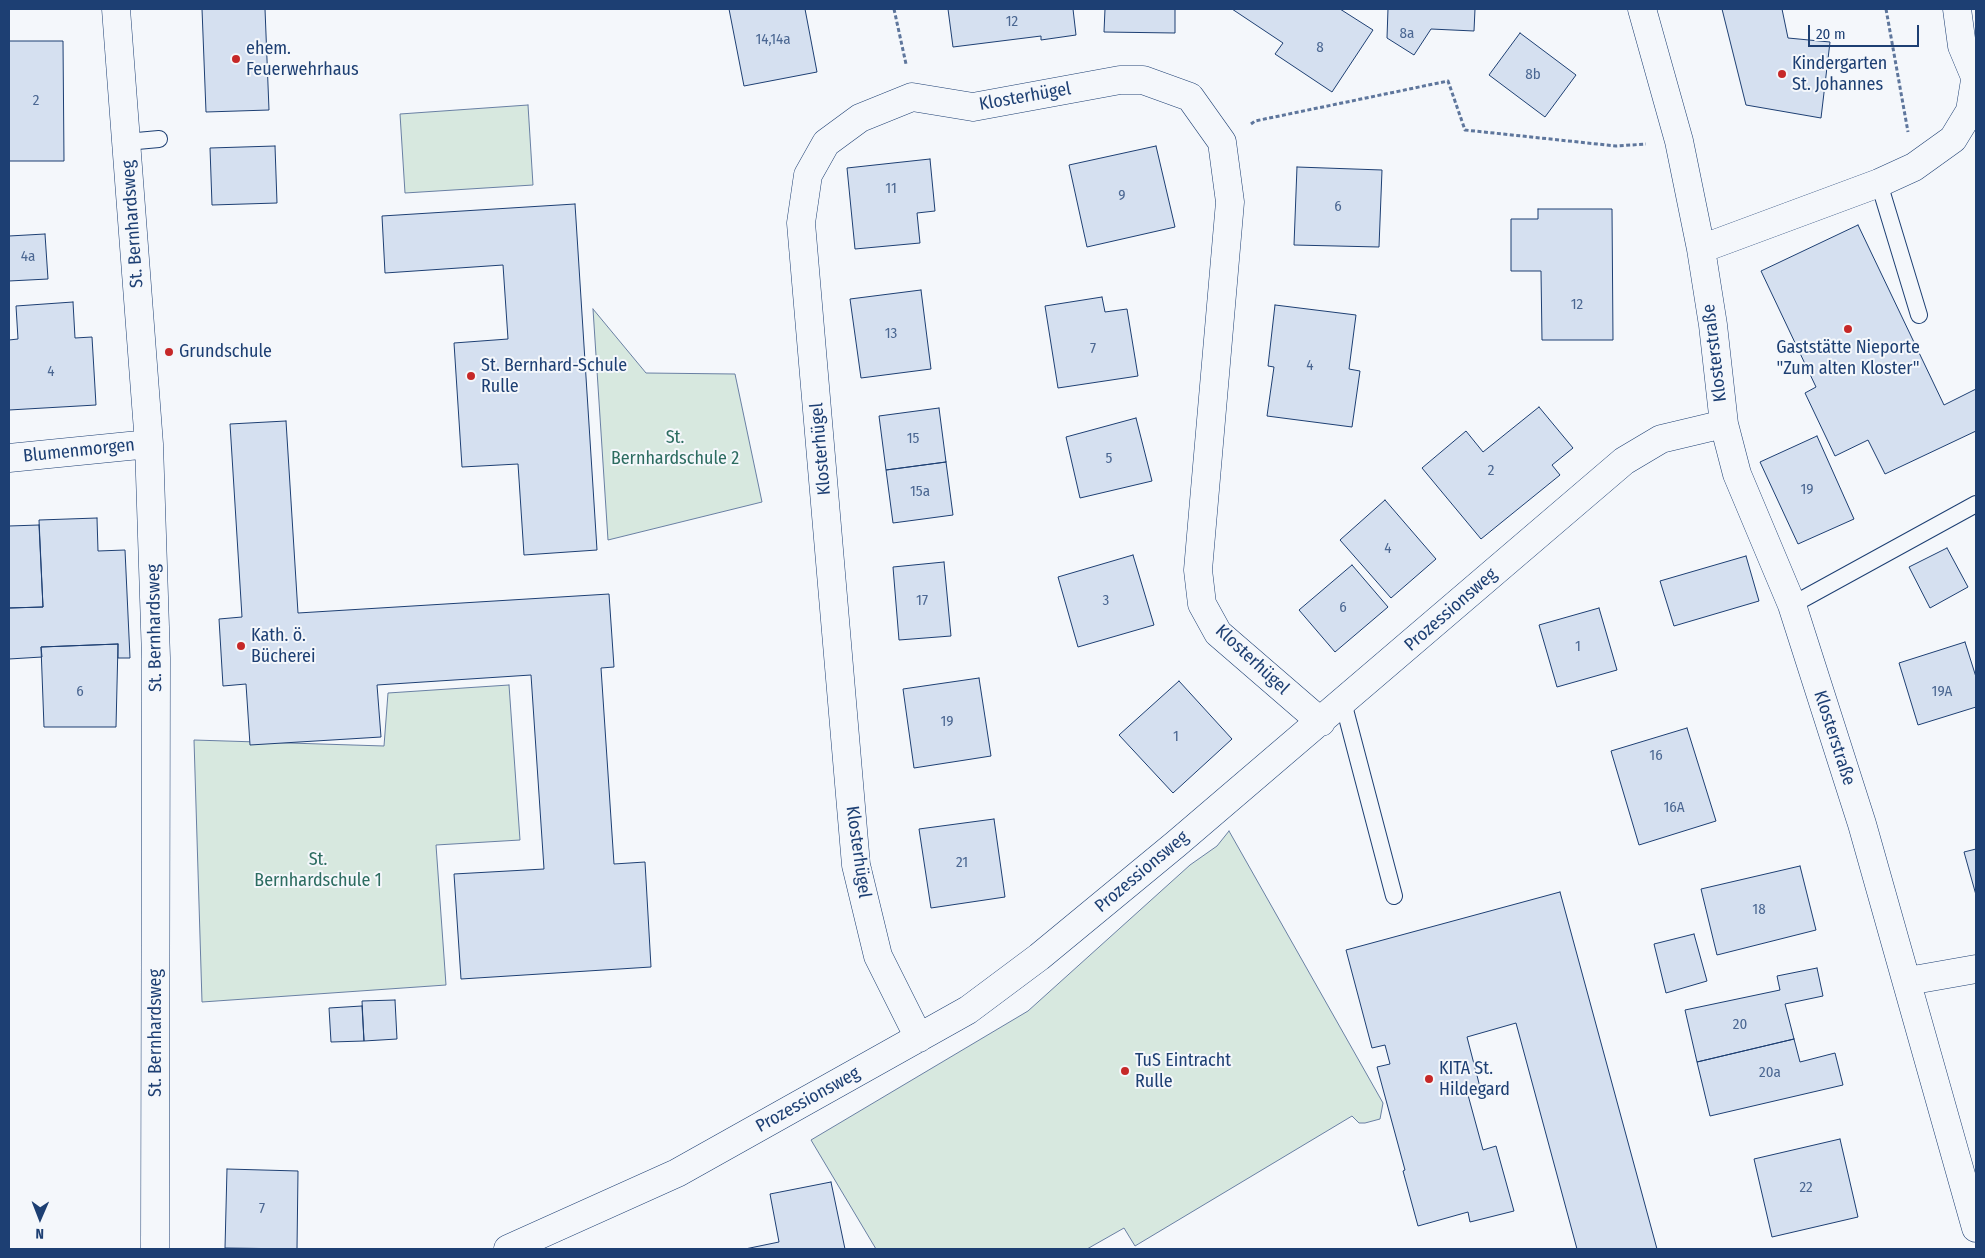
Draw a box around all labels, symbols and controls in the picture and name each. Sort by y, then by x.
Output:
house number: 12 [1006,13,1018,31]
scale bar [1810,15,1921,47]
house number: 8a [1400,25,1414,43]
text: 20 m [1816,25,1846,43]
house number: 14,14a [755,31,791,49]
place label: ehem. Feuerwehrhaus [246,38,359,80]
house number: 8 [1316,39,1324,57]
marker: ehem. Feuerwehrhaus [230,53,242,65]
place label: Kindergarten St. Johannes [1792,53,1887,96]
house number: 8b [1525,66,1541,84]
marker: Kindergarten St. Johannes [1776,68,1788,80]
street label: Klosterhügel [977,78,1073,116]
house number: 2 [33,92,39,110]
street label: St. Bernhardsweg [118,159,148,289]
house number: 11 [885,180,897,198]
house number: 9 [1118,187,1126,205]
house number: 6 [1334,198,1342,216]
house number: 4a [21,248,35,266]
house number: 12 [1571,296,1583,314]
street label: Klosterstraße [1698,303,1732,403]
marker: Gaststätte Nieporte "Zum alten Kloster" [1842,323,1854,335]
house number: 13 [885,325,897,343]
place label: Gaststätte Nieporte "Zum alten Kloster" [1776,337,1920,379]
house number: 7 [1090,340,1096,358]
place label: Grundschule [179,341,272,363]
marker: Grundschule [163,346,175,358]
place label: St. Bernhard-Schule Rulle [481,355,627,398]
house number: 4 [1306,357,1314,375]
house number: 4 [47,363,55,381]
marker: St. Bernhard-Schule Rulle [465,370,477,382]
street label: Klosterhügel [806,402,836,496]
park label: St. Bernhardschule 2 [611,427,739,469]
house number: 15 [907,430,919,448]
street label: Blumenmorgen [22,434,136,468]
house number: 5 [1106,450,1112,468]
house number: 2 [1488,462,1494,480]
house number: 19 [1800,481,1814,499]
house number: 15a [910,483,930,501]
house number: 4 [1384,540,1392,558]
street label: St. Bernhardsweg [143,564,167,692]
street label: Prozessionsweg [1400,564,1502,656]
house number: 17 [916,592,928,610]
house number: 3 [1103,592,1109,610]
house number: 6 [1339,599,1347,617]
street label: Klosterhügel [1211,620,1293,700]
place label: Kath. ö. Bücherei [251,625,316,668]
house number: 1 [1575,638,1581,656]
marker: Kath. ö. Bücherei [235,640,247,652]
house number: 6 [76,683,84,701]
house number: 19A [1932,683,1952,701]
street label: Klosterstraße [1809,688,1859,788]
house number: 19 [940,713,954,731]
house number: 1 [1173,728,1179,746]
house number: 16 [1649,747,1663,765]
house number: 16A [1663,799,1685,817]
street label: Klosterhügel [841,805,875,899]
street label: Prozessionsweg [1091,827,1193,917]
park label: St. Bernhardschule 1 [254,849,382,892]
house number: 21 [956,854,968,872]
house number: 18 [1752,901,1766,919]
street label: St. Bernhardsweg [145,969,167,1097]
house number: 20 [1733,1016,1747,1034]
place label: TuS Eintracht Rulle [1135,1050,1231,1092]
place label: KITA St. Hildegard [1439,1058,1510,1100]
street label: Prozessionsweg [752,1063,864,1137]
house number: 20a [1759,1064,1781,1082]
marker: TuS Eintracht Rulle [1119,1065,1131,1077]
marker: KITA St. Hildegard [1423,1073,1435,1085]
house number: 22 [1799,1179,1813,1197]
north arrow [15,1193,65,1243]
house number: 7 [259,1200,265,1218]
text: N [35,1225,44,1242]

